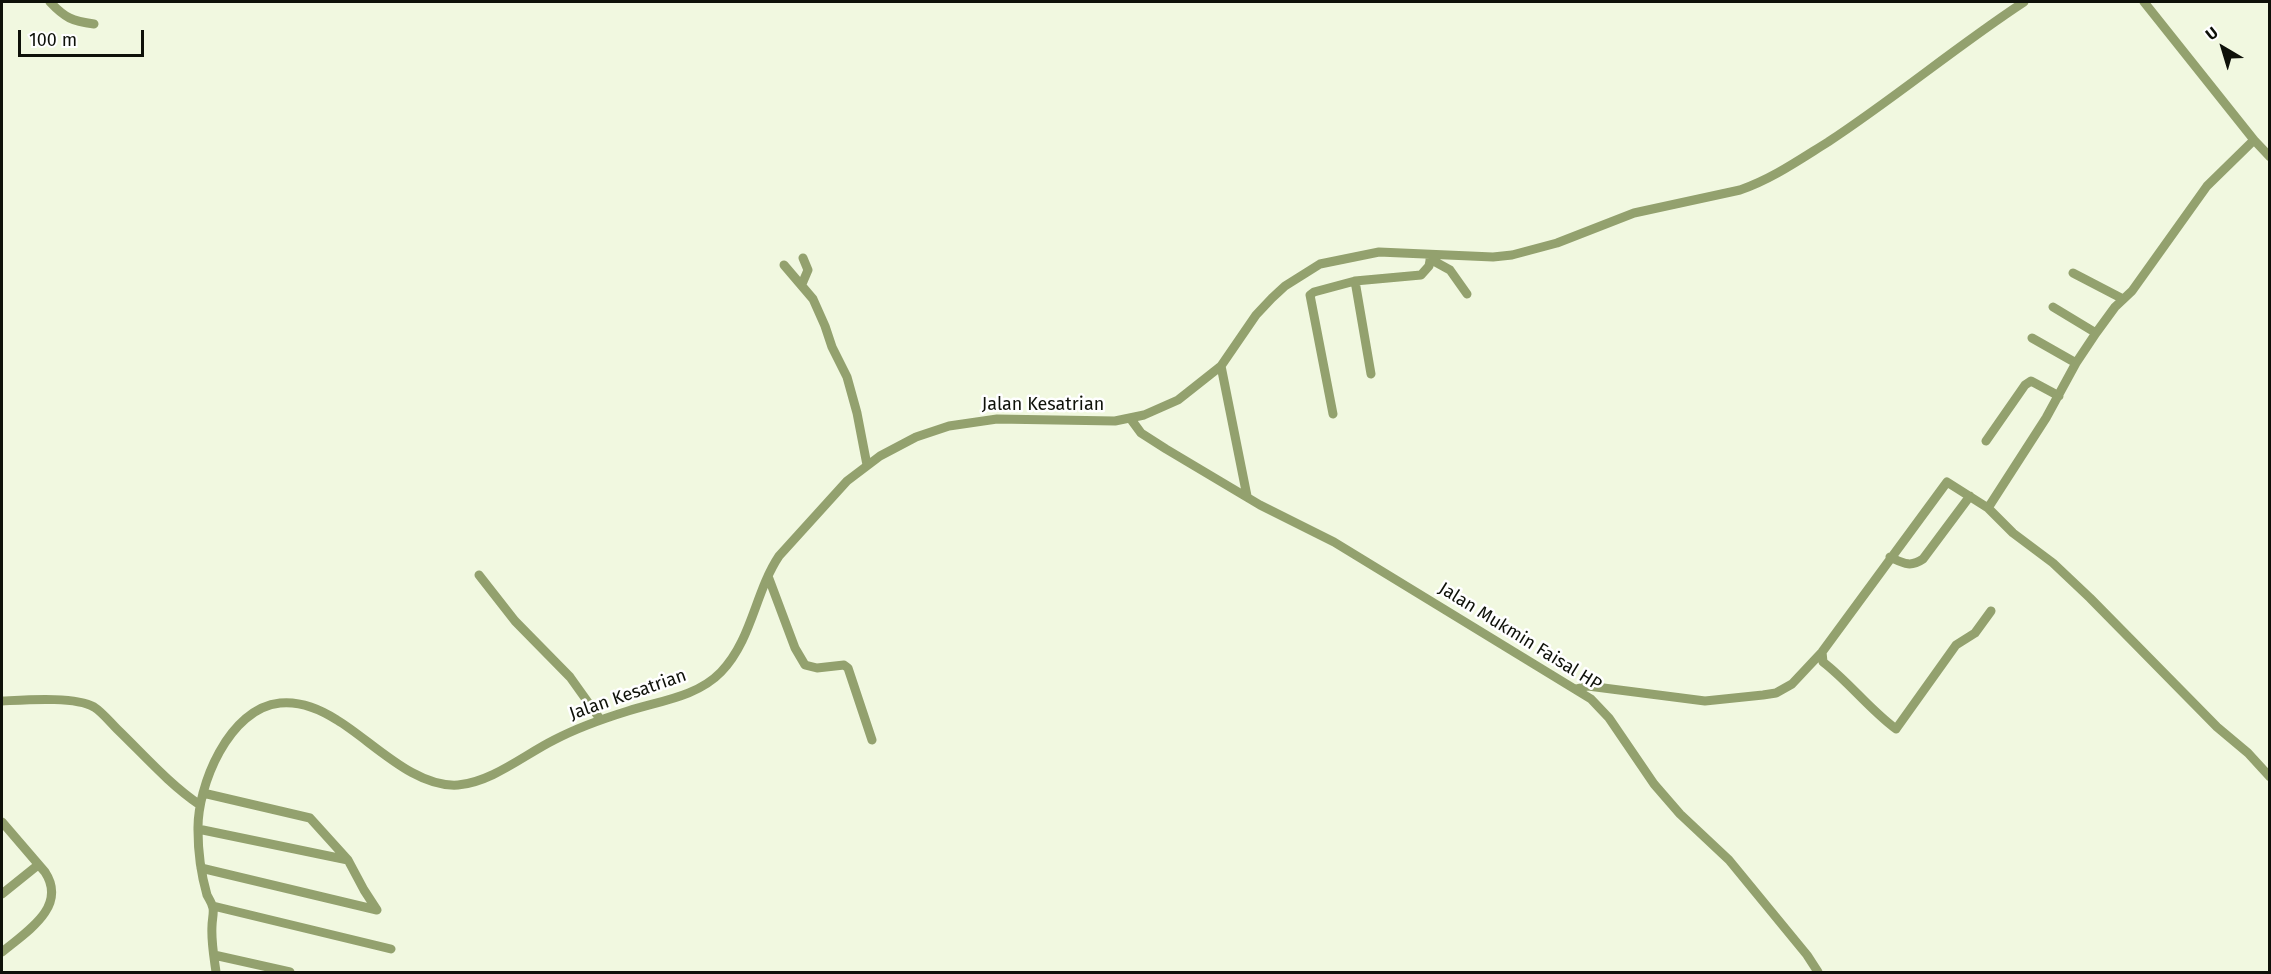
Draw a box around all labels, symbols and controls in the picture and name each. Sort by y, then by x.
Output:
scale bar [21,18,147,56]
north arrow [2193,18,2253,78]
text: U [2202,23,2222,44]
text: 100 m [29,29,77,51]
street label: Jalan Kesatrian [982,394,1104,416]
street label: Jalan Mukmin Faisal HP [1435,578,1605,696]
street label: Jalan Kesatrian [567,665,689,725]

